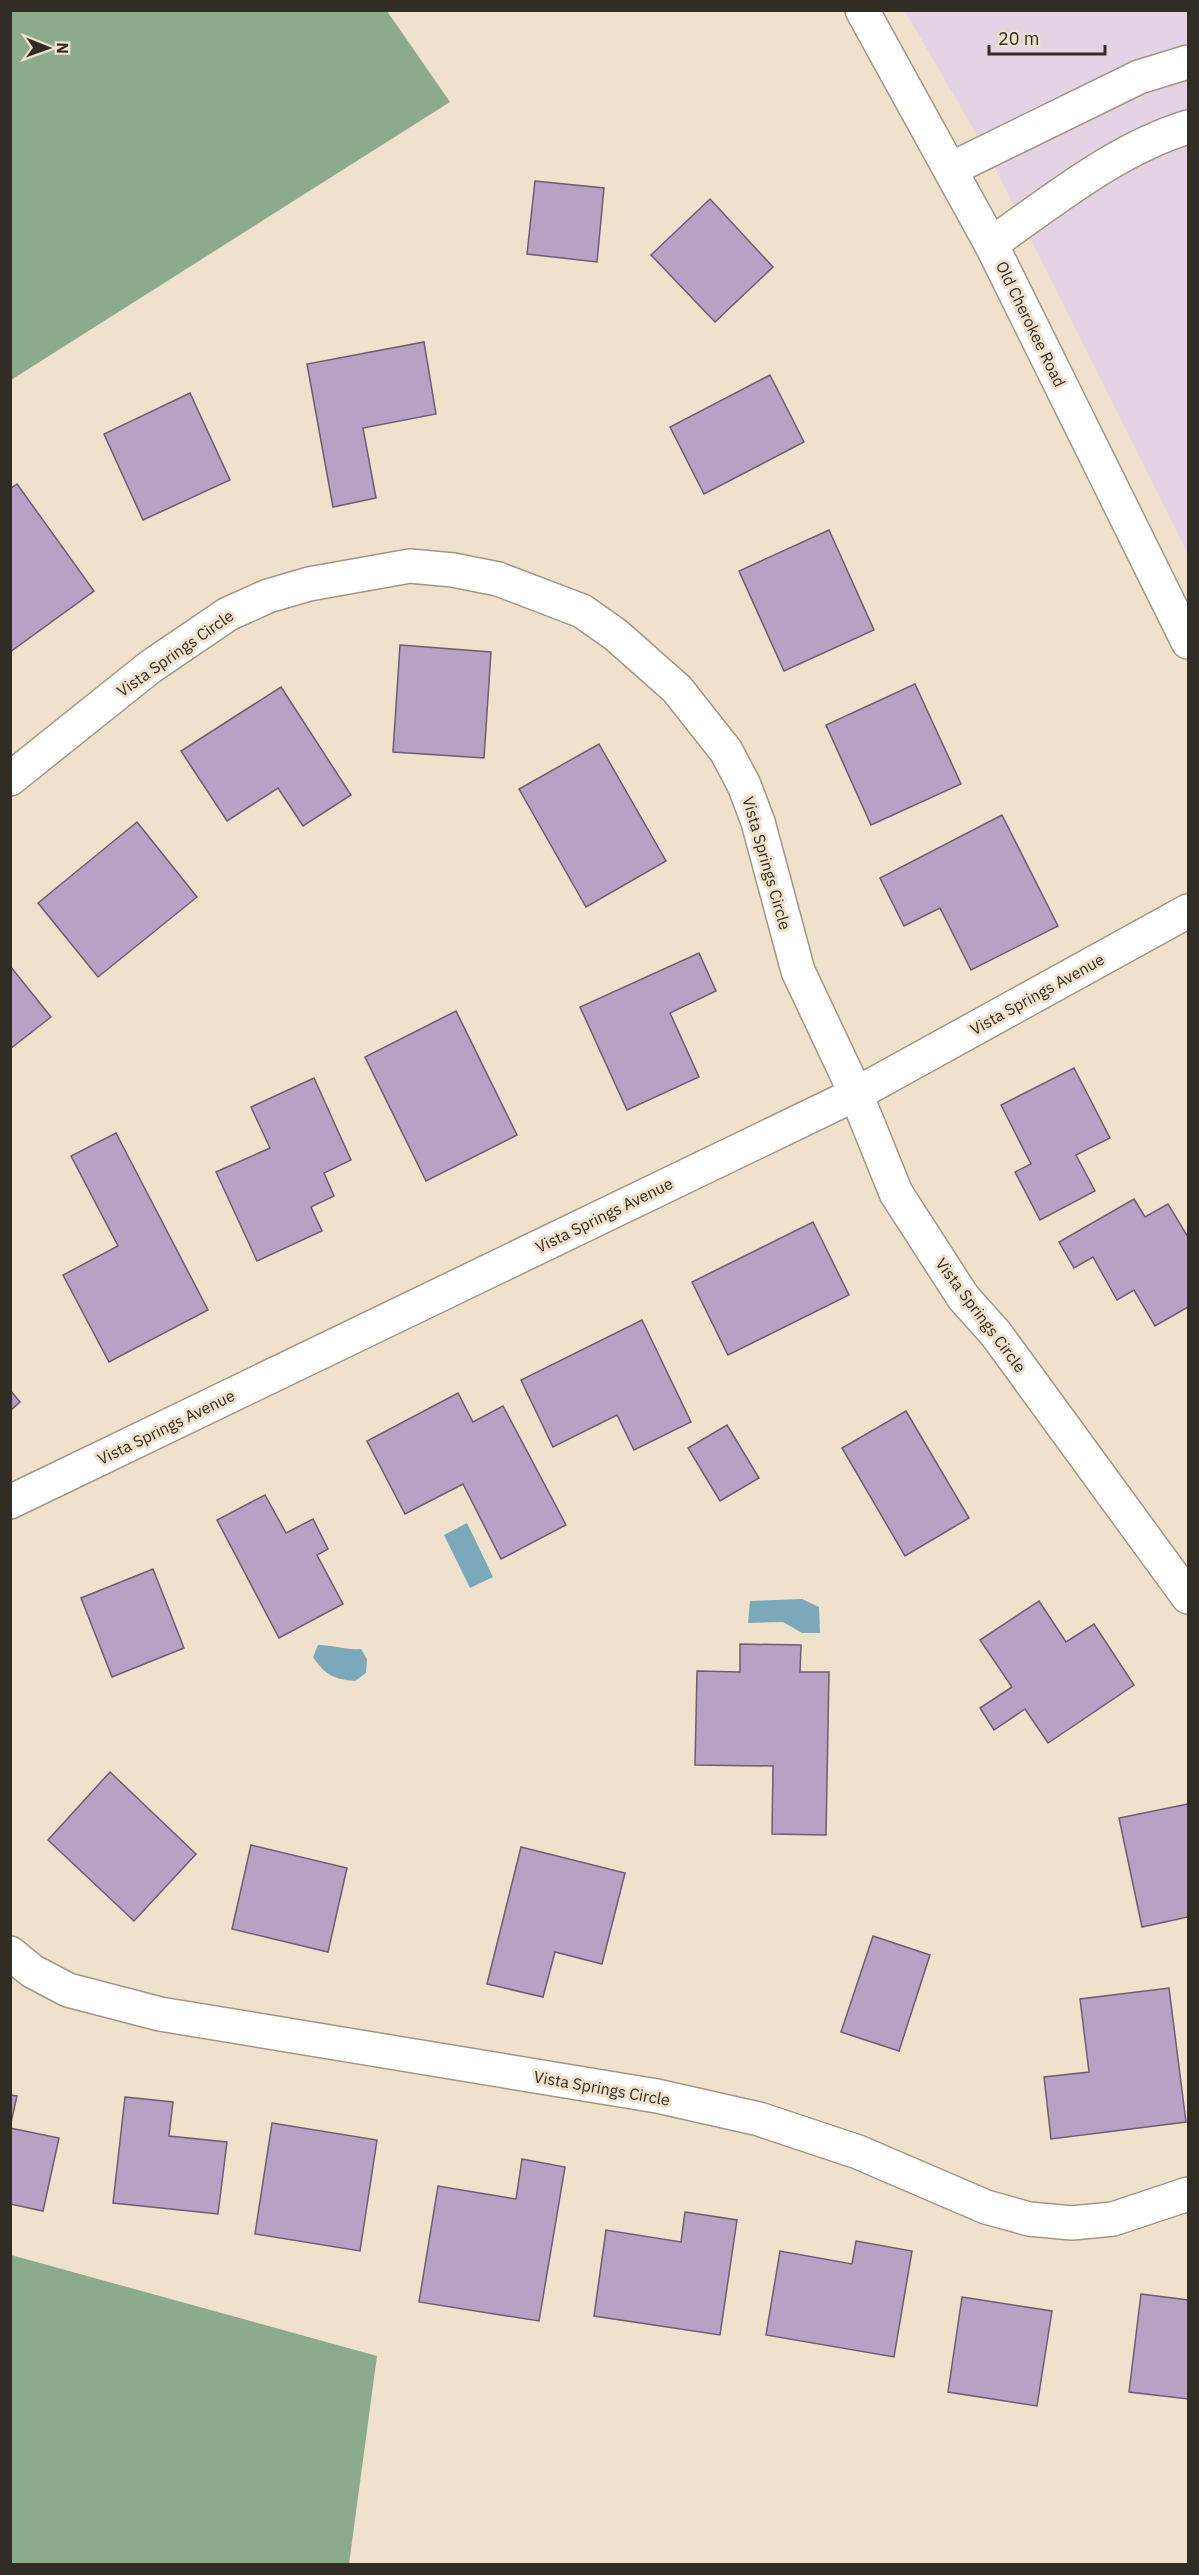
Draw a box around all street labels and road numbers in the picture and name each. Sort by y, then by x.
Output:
street label: Old Cherokee Road [992,258,1070,390]
street label: Vista Springs Circle [113,605,237,701]
street label: Vista Springs Circle [738,794,796,932]
street label: Vista Springs Avenue [966,949,1108,1039]
street label: Vista Springs Avenue [532,1173,676,1257]
street label: Vista Springs Circle [932,1254,1031,1376]
street label: Vista Springs Avenue [94,1385,238,1469]
street label: Vista Springs Circle [532,2066,672,2110]

